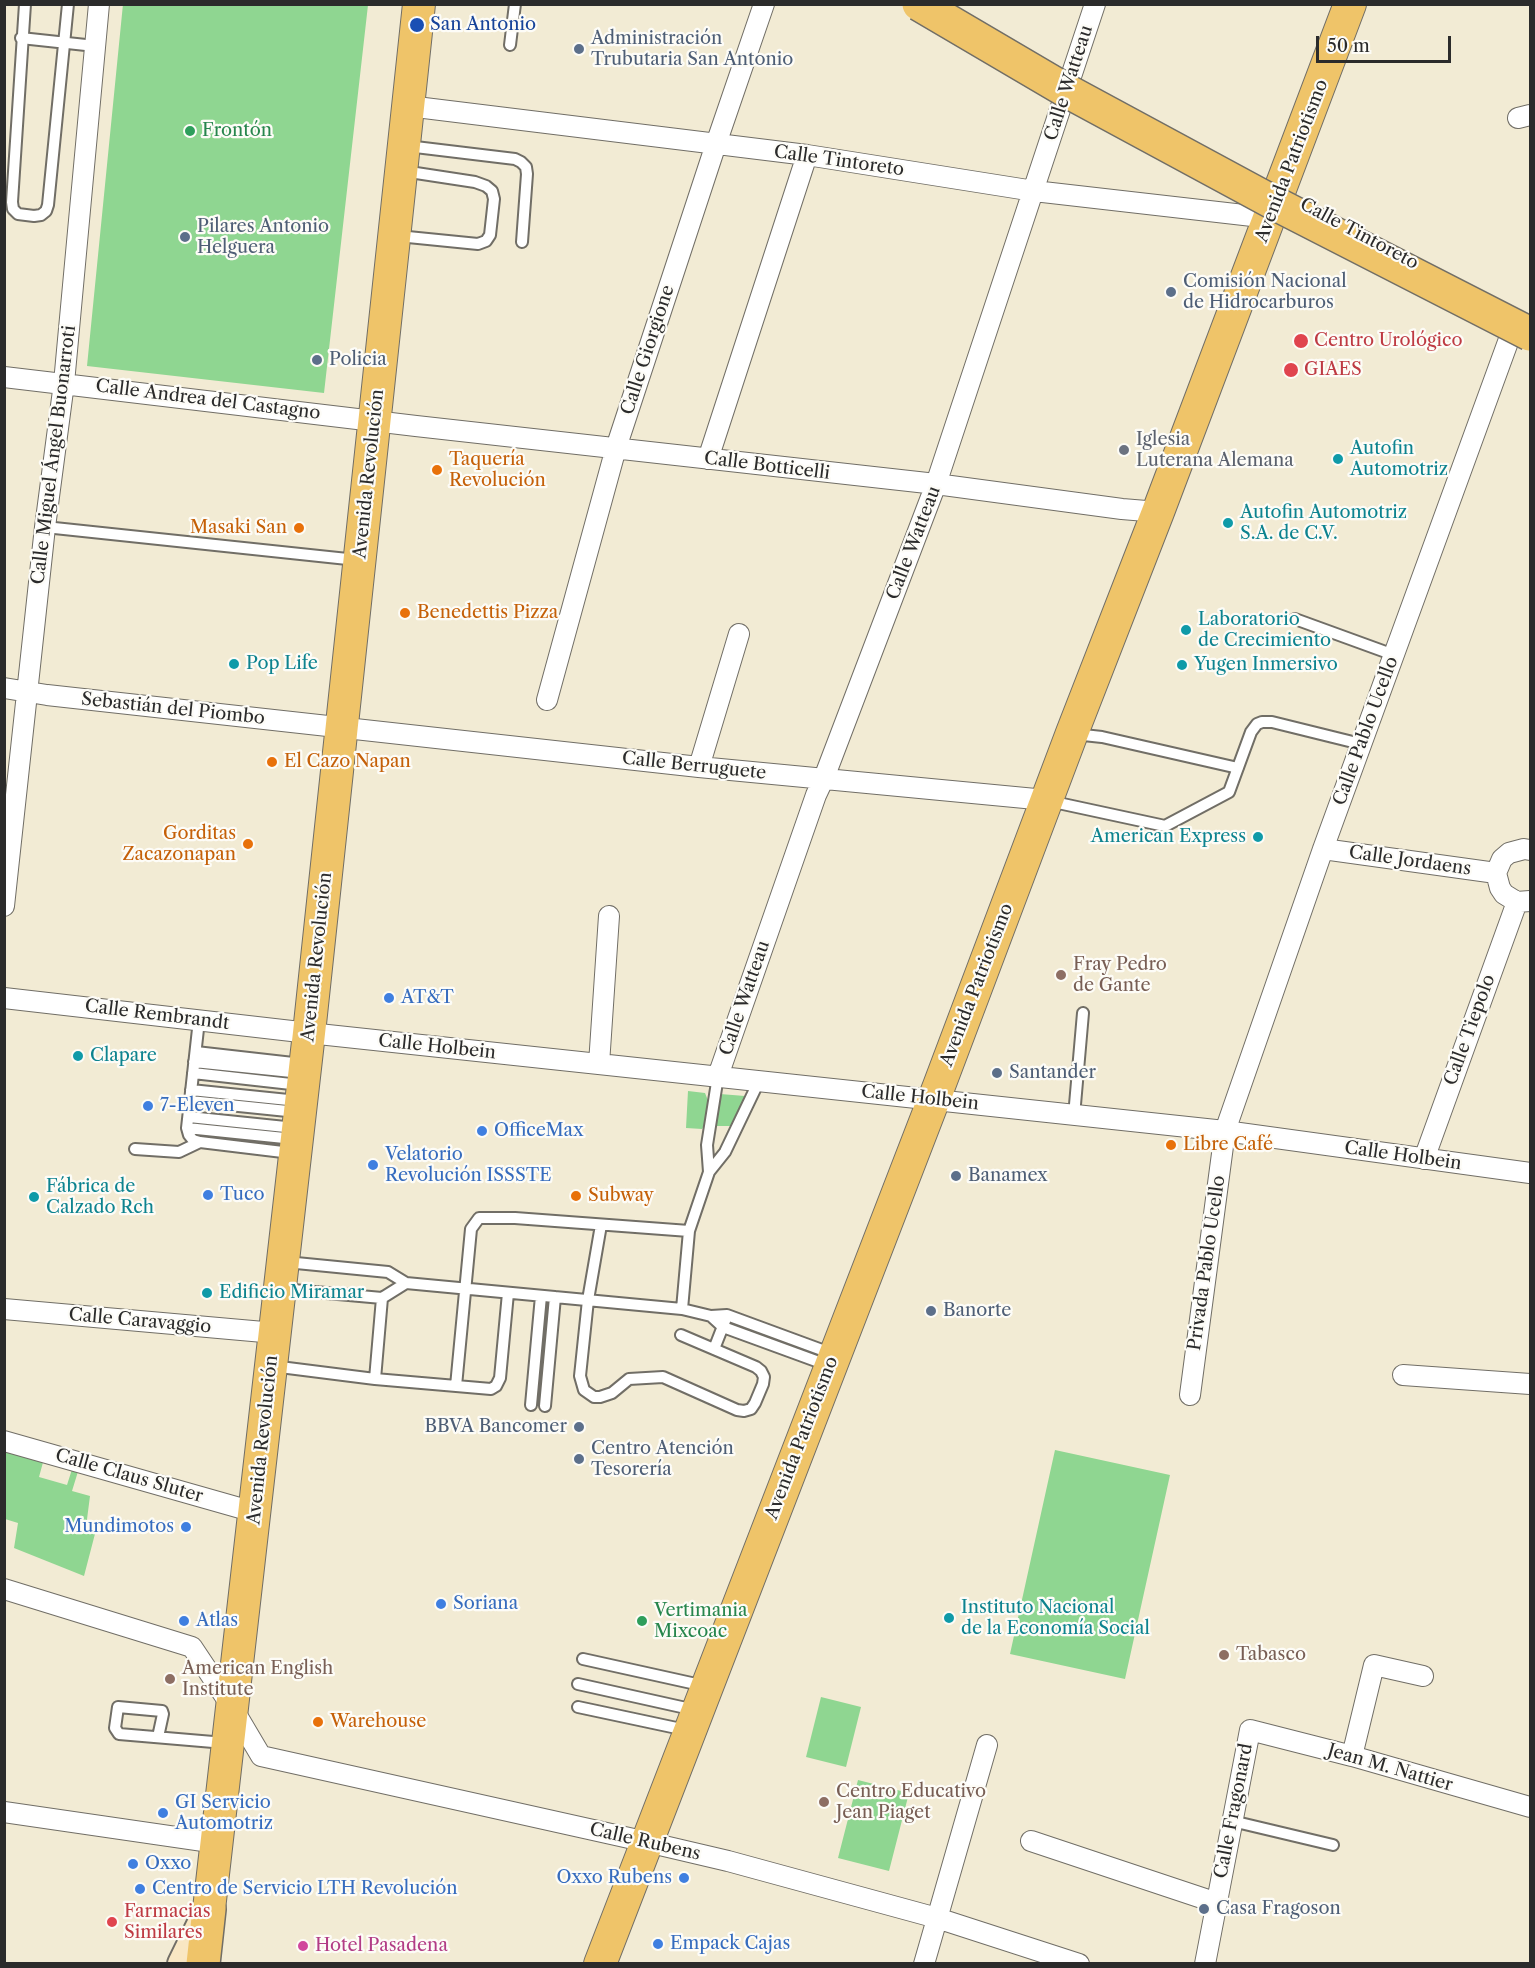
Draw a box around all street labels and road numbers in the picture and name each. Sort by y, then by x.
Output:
street label: Calle Watteau [1040,23,1098,143]
street label: Avenida Patriotismo [1251,77,1333,245]
street label: Calle Tintoreto [773,141,905,181]
street label: Calle Tintoreto [1296,194,1422,274]
street label: Calle Giorgione [617,283,679,417]
street label: Calle Miguel Ángel Buonarroti [27,324,81,586]
street label: Calle Andrea del Castagno [94,375,322,425]
street label: Avenida Revolución [349,388,389,560]
street label: Calle Botticelli [703,448,831,484]
street label: Calle Watteau [882,483,946,603]
street label: Calle Pablo Ucello [1329,654,1403,808]
street label: Sebastián del Piombo [80,689,266,729]
street label: Calle Berruguete [621,748,767,784]
street label: Calle Jordaens [1348,842,1472,880]
street label: Avenida Revolución [297,871,337,1043]
street label: Avenida Patriotismo [936,901,1018,1069]
street label: Calle Watteau [715,938,775,1058]
street label: Calle Tiepolo [1440,972,1500,1088]
street label: Calle Rembrandt [84,995,230,1035]
street label: Calle Holbein [377,1030,497,1064]
street label: Calle Holbein [860,1081,980,1115]
street label: Calle Holbein [1343,1137,1463,1175]
street label: Privada Pablo Ucello [1184,1174,1230,1352]
street label: Calle Caravaggio [68,1304,212,1338]
street label: Avenida Revolución [243,1354,283,1526]
street label: Avenida Patriotismo [761,1354,843,1522]
street label: Calle Claus Sluter [53,1445,205,1507]
street label: Jean M. Nattier [1325,1740,1455,1796]
street label: Calle Fragonard [1210,1742,1258,1880]
street label: Calle Rubens [587,1819,703,1865]

